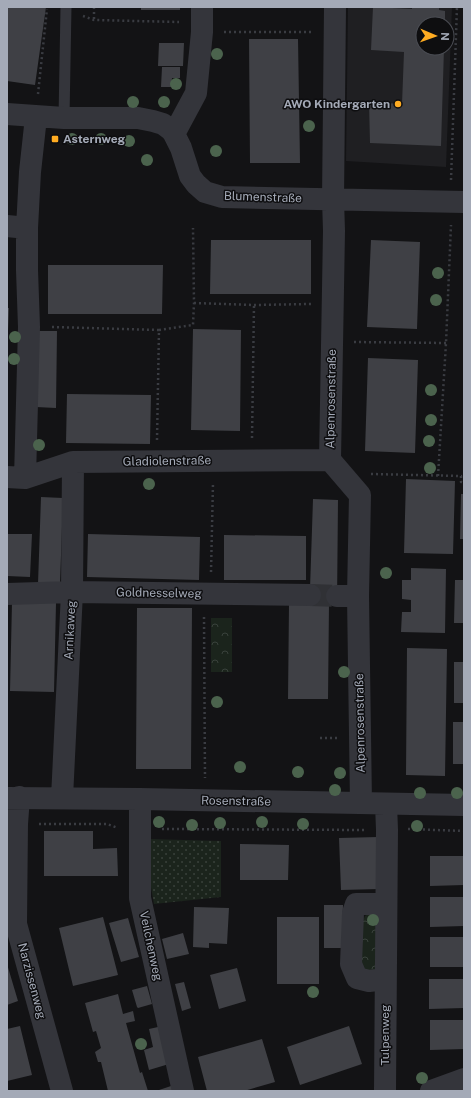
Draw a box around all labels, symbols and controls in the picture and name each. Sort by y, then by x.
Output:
north arrow [415,16,455,56]
text: N [439,32,451,41]
place label: AWO Kindergarten [284,97,390,111]
marker: AWO Kindergarten [393,99,403,109]
place label: Asternweg [63,132,125,146]
marker: Asternweg [50,134,60,144]
street label: Blumenstraße [224,189,302,205]
street label: Alpenrosenstraße [323,349,339,449]
street label: Gladiolenstraße [123,453,212,469]
street label: Goldnesselweg [116,585,202,601]
street label: Arnikaweg [61,600,79,660]
street label: Alpenrosenstraße [352,673,368,773]
street label: Rosenstraße [201,793,271,809]
street label: Veilchenweg [137,910,165,982]
street label: Narzissenweg [15,941,49,1021]
street label: Tulpenweg [378,1004,392,1066]

